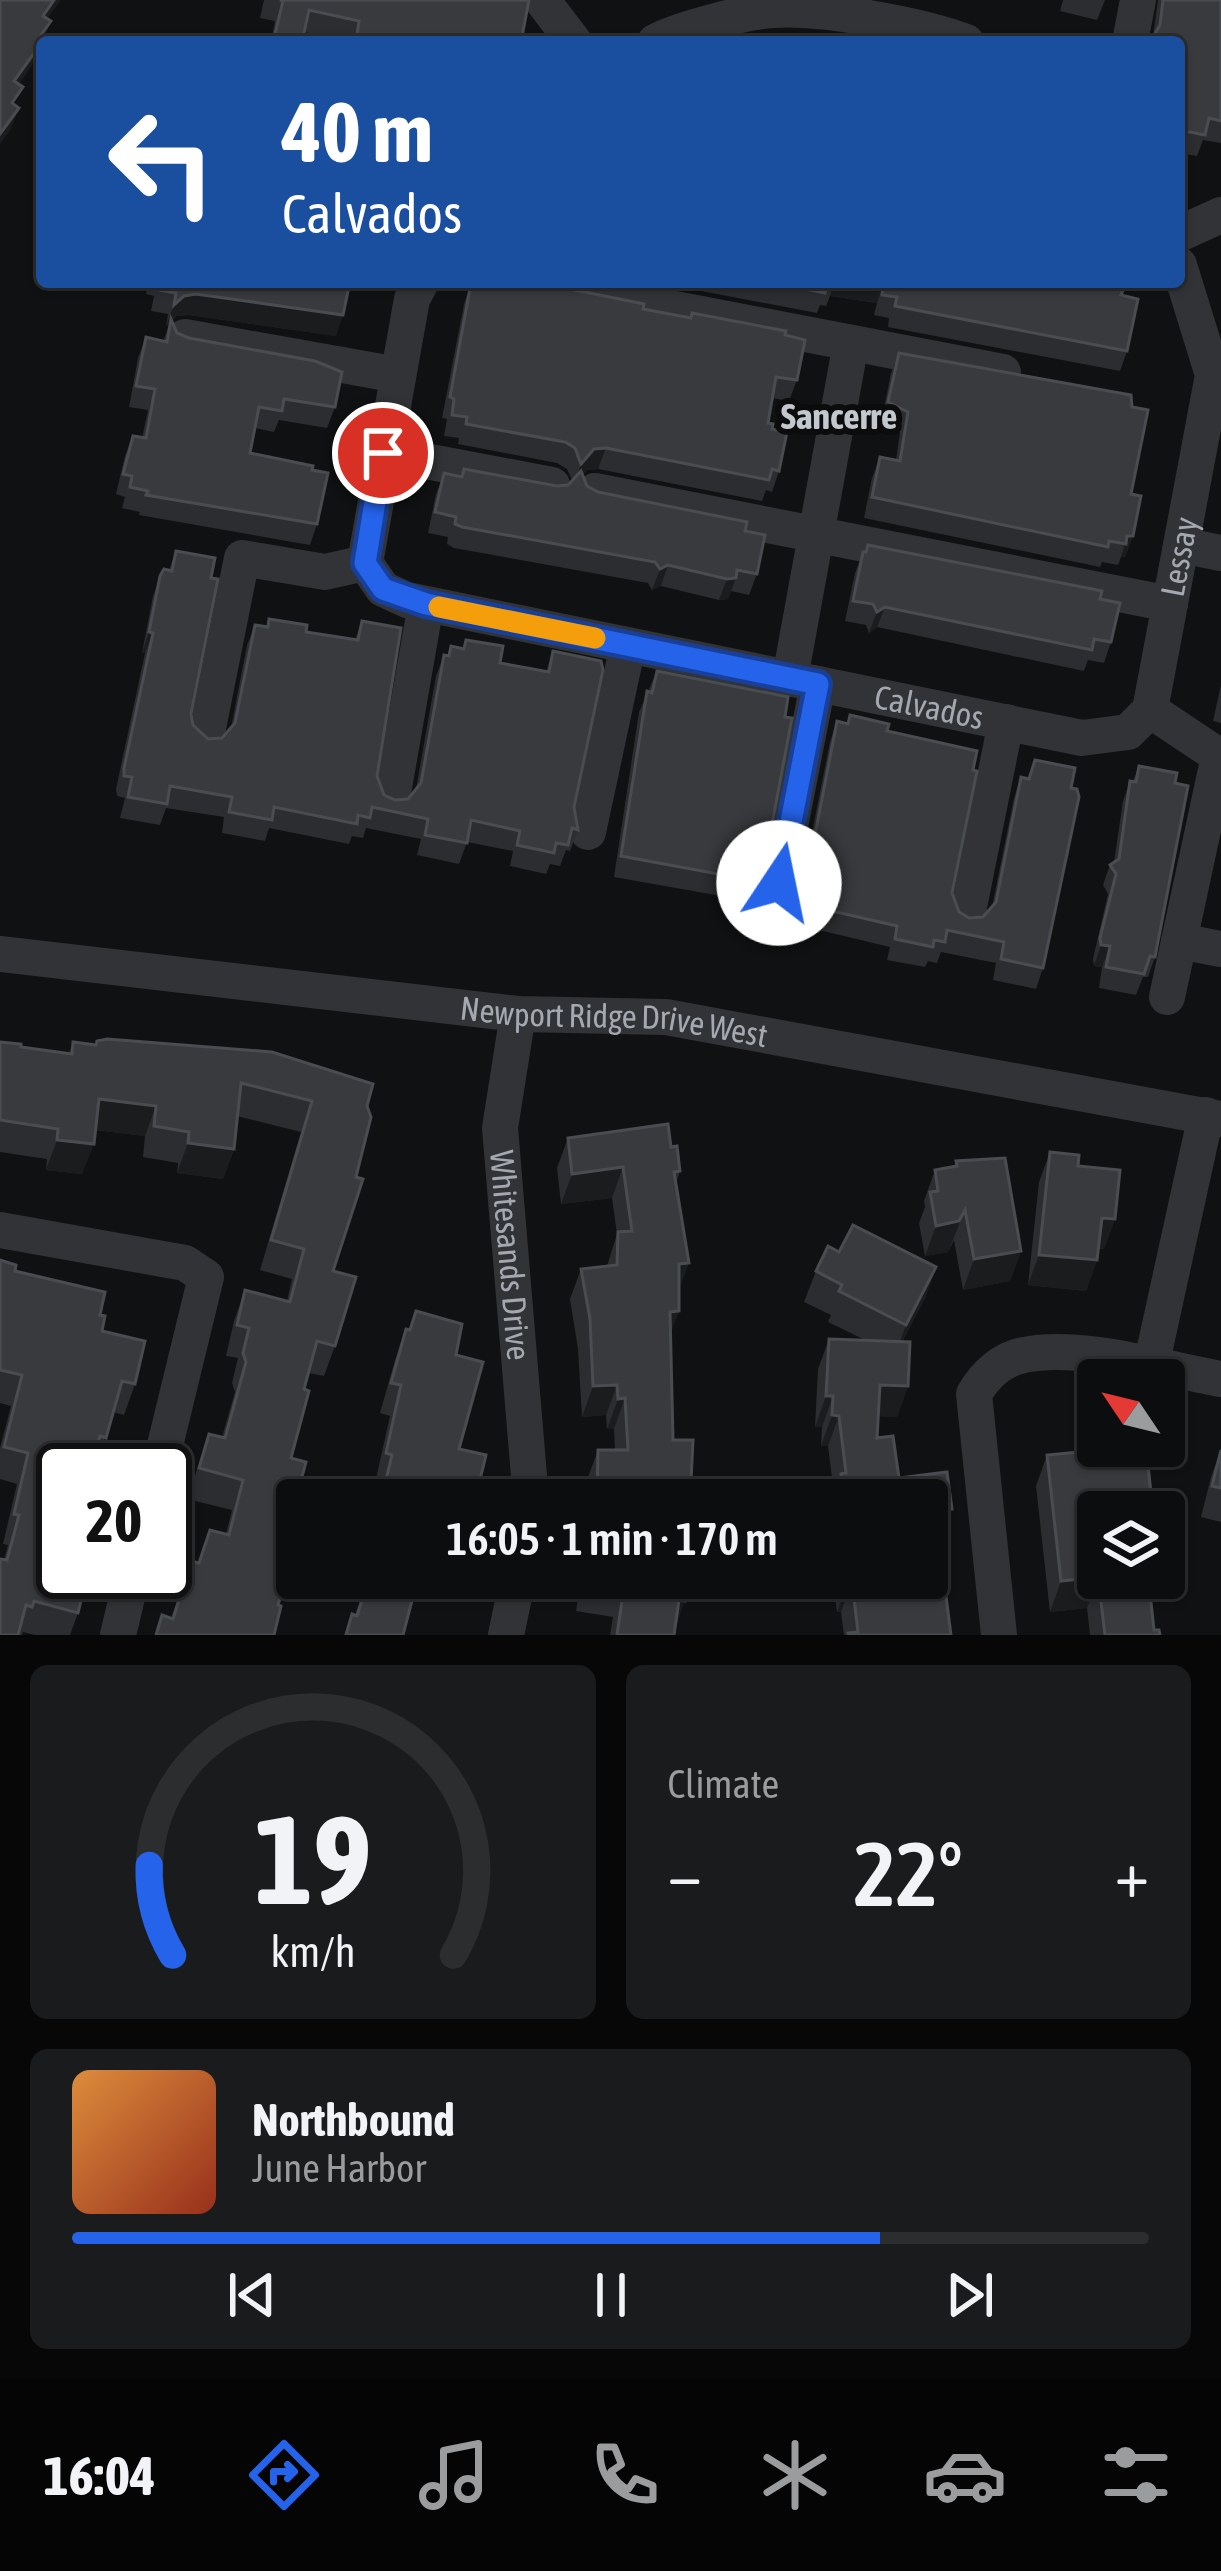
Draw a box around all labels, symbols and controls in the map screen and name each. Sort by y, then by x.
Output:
icon: left [84,84,240,240]
text: 40 m [282,84,433,180]
text: Calvados [282,183,462,244]
district label: Sancerre [781,395,897,437]
pin [332,402,434,504]
icon: arrive [350,420,416,486]
street label: Lessay [1153,514,1205,600]
street label: Calvados [871,677,987,736]
position arrow [716,820,842,946]
street label: Newport Ridge Drive West [458,988,771,1054]
street label: Whitesands Drive [483,1149,538,1362]
north arrow [1077,1359,1185,1467]
map controls [1077,1359,1185,1599]
speed limit sign: 20 [36,1443,192,1599]
button: layers [1077,1491,1185,1599]
text: 16:05 · 1 min · 170 m [446,1513,778,1565]
text: Climate [668,1762,779,1806]
text: 19 [254,1787,371,1930]
text: 22° [854,1822,963,1925]
text: − [668,1835,702,1911]
text: + [1115,1835,1149,1911]
text: km/h [270,1927,355,1976]
text: Northbound [252,2094,455,2146]
text: June Harbor [252,2146,426,2190]
icon: previous [219,2262,285,2328]
icon: pause [578,2262,644,2328]
icon: next [937,2262,1003,2328]
icon: directions [242,2433,326,2517]
icon: music [412,2433,496,2517]
icon: phone [583,2433,667,2517]
icon: climate [753,2433,837,2517]
icon: car [923,2433,1007,2517]
icon: filters [1094,2433,1178,2517]
text: 16:04 [43,2445,155,2506]

